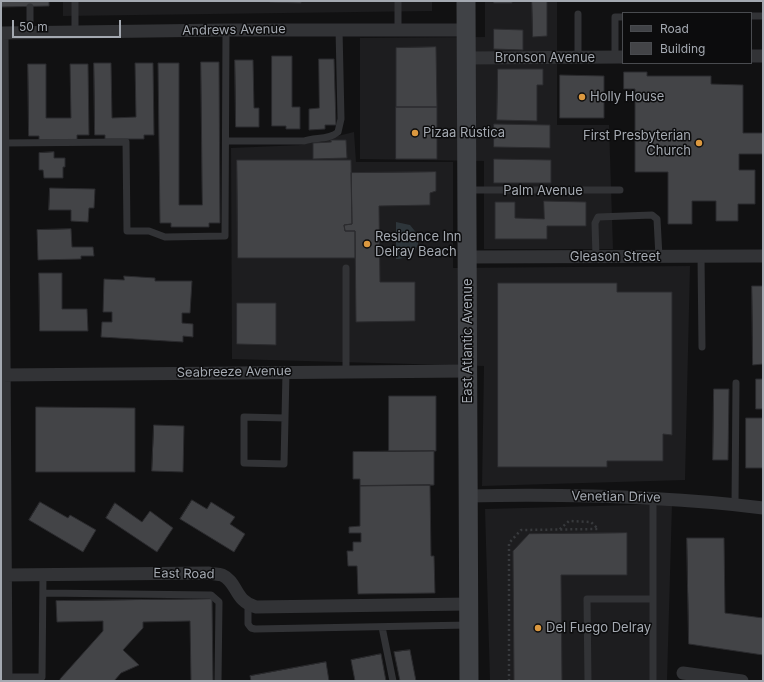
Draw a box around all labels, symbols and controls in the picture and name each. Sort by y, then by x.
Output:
scale bar [14,12,123,38]
legend [622,12,752,64]
text: 50 m [19,19,48,34]
street label: Andrews Avenue [182,21,286,39]
text: Road [660,21,689,36]
text: Building [660,41,705,56]
street label: Bronson Avenue [495,50,595,66]
place label: Holly House [590,89,664,105]
marker: Holly House [577,92,587,102]
place label: Pizaa Rústica [423,125,505,141]
marker: Pizaa Rústica [410,128,420,138]
place label: First Presbyterian Church [583,128,691,159]
marker: First Presbyterian Church [694,138,704,148]
street label: Palm Avenue [503,183,583,199]
place label: Residence Inn Delray Beach [375,229,461,260]
marker: Residence Inn Delray Beach [362,239,372,249]
street label: Gleason Street [570,249,660,265]
street label: East Atlantic Avenue [460,278,476,404]
street label: Seabreeze Avenue [176,363,292,381]
street label: Venetian Drive [571,488,661,506]
street label: East Road [153,566,215,582]
place label: Del Fuego Delray [546,620,651,636]
marker: Del Fuego Delray [533,623,543,633]

